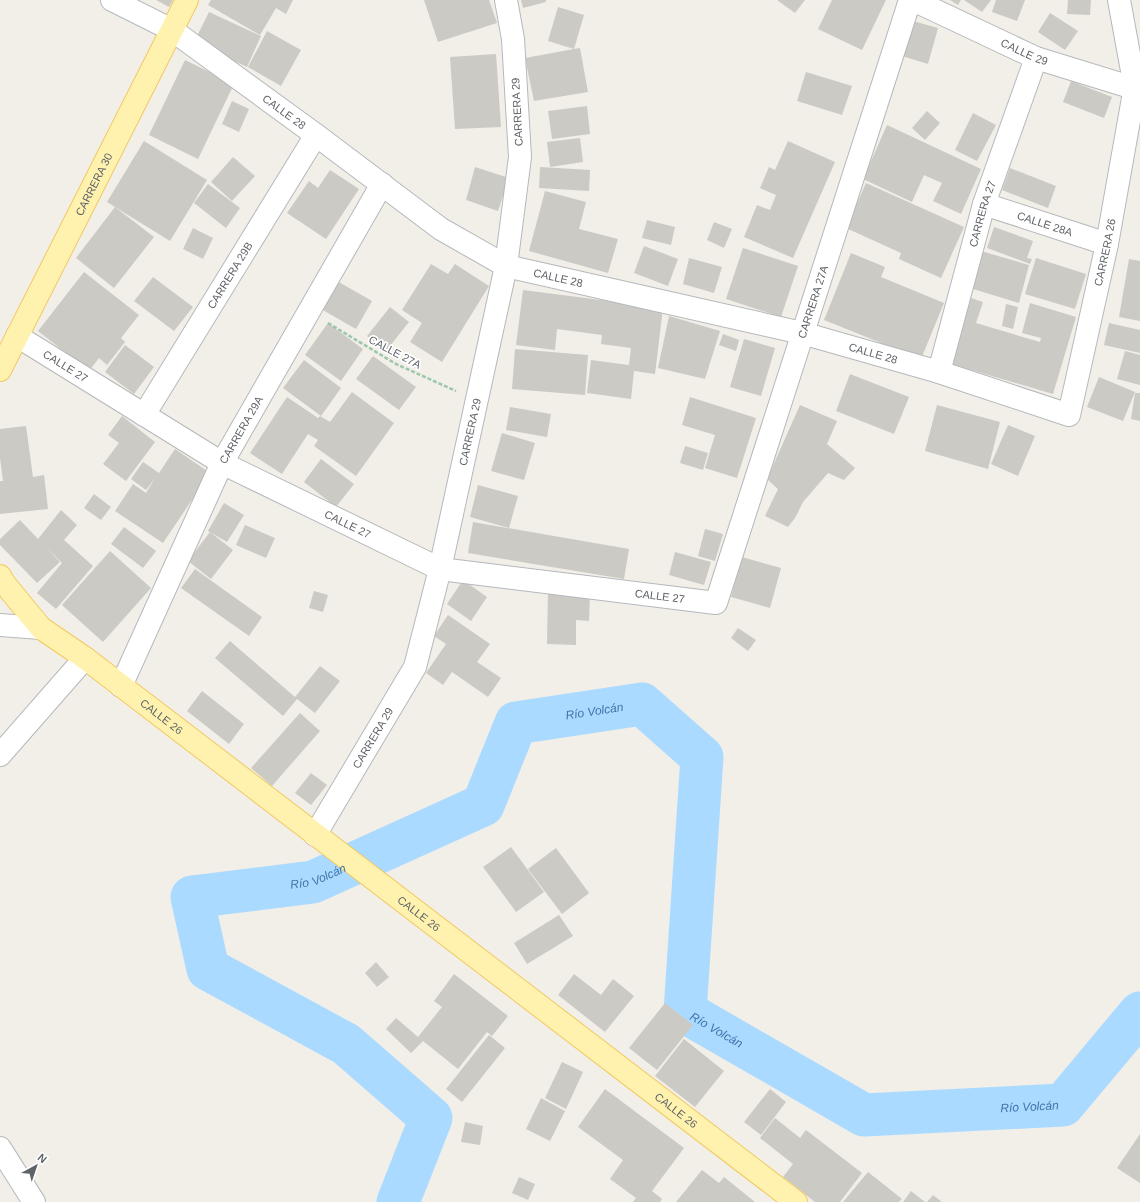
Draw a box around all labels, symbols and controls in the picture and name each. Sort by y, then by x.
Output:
street label: CALLE 29 [999,36,1049,67]
street label: CARRERA 29 [509,77,525,147]
street label: CALLE 28 [260,92,308,131]
street label: CARRERA 30 [73,151,115,218]
street label: CARRERA 27 [967,179,998,248]
street label: CALLE 28A [1016,209,1075,239]
street label: CARRERA 26 [1092,218,1117,287]
street label: CARRERA 29B [205,240,255,311]
street label: CARRERA 27A [796,263,830,340]
street label: CALLE 28 [532,266,584,289]
street label: CALLE 27A [367,333,424,371]
street label: CALLE 28 [847,341,899,366]
street label: CALLE 27 [41,348,90,384]
street label: CARRERA 29A [217,393,265,466]
street label: CARRERA 29 [457,397,483,467]
street label: CALLE 27 [323,508,373,541]
street label: CALLE 27 [634,587,685,605]
street label: CALLE 26 [138,697,185,737]
water label: Río Volcán [565,700,625,722]
street label: CARRERA 29 [350,705,395,770]
water label: Río Volcán [289,861,348,892]
street label: CALLE 26 [395,893,442,933]
water label: Río Volcán [688,1009,745,1051]
street label: CALLE 26 [653,1090,700,1130]
water label: Río Volcán [1000,1098,1059,1115]
north arrow [16,1146,56,1186]
text: N [36,1151,49,1166]

